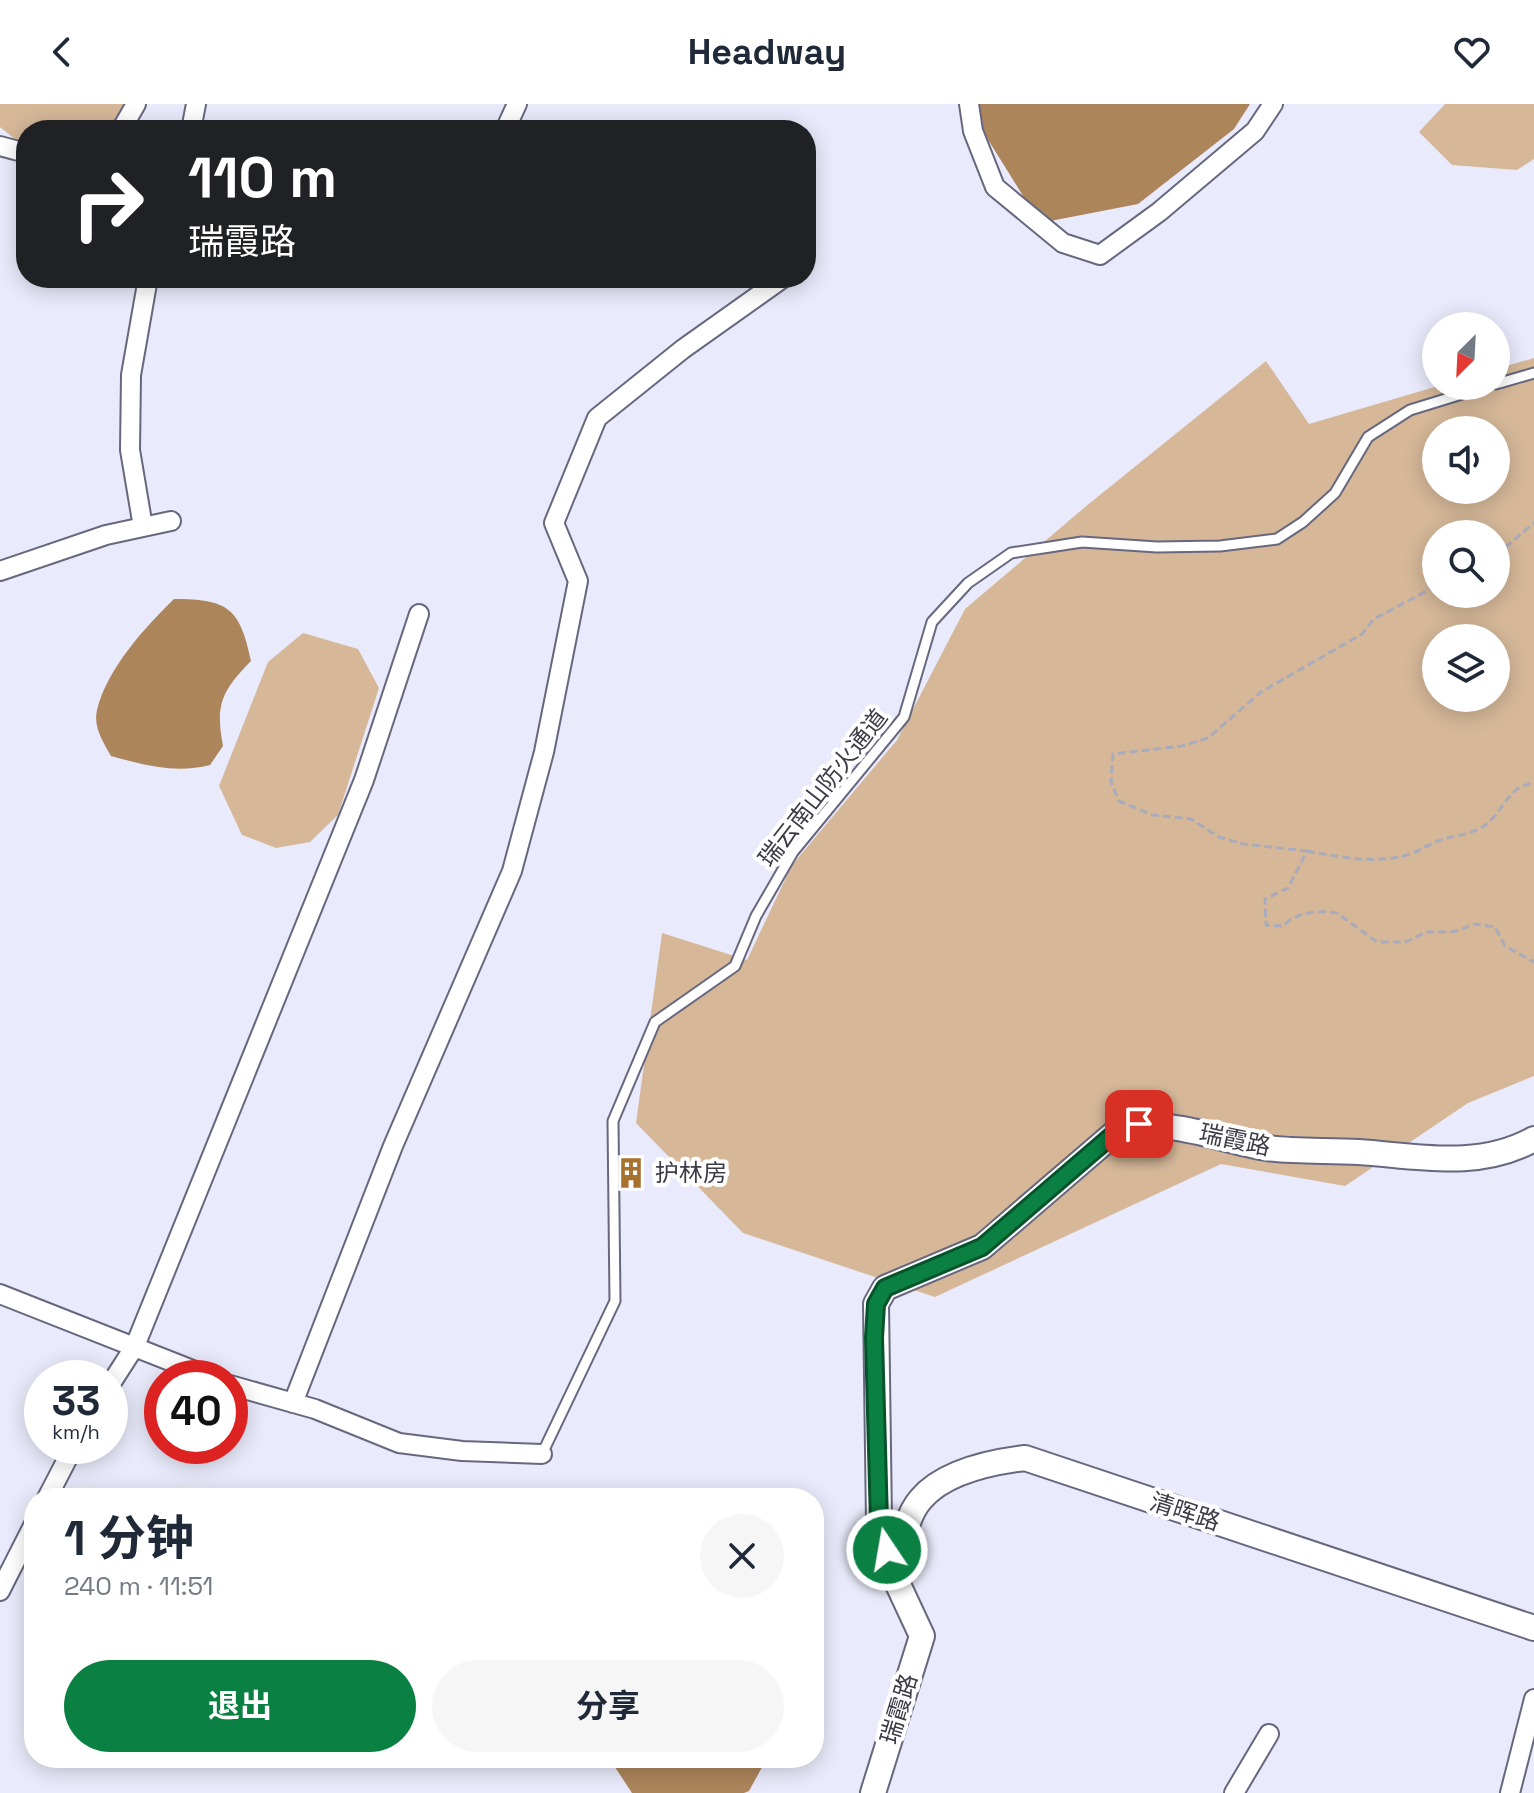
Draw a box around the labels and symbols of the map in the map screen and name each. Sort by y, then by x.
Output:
north arrow [1422,312,1510,400]
street label: 瑞云南山防火通道 [751,703,894,873]
pin [1105,1090,1173,1158]
street label: 瑞霞路 [1197,1117,1274,1162]
building icon: 护林房 [614,1156,648,1190]
place label: 护林房 [655,1157,727,1188]
speed limit sign: 40 [144,1360,248,1464]
street label: 清晖路 [1146,1486,1224,1537]
position arrow [845,1508,929,1592]
street label: 瑞霞路 [873,1670,924,1748]

